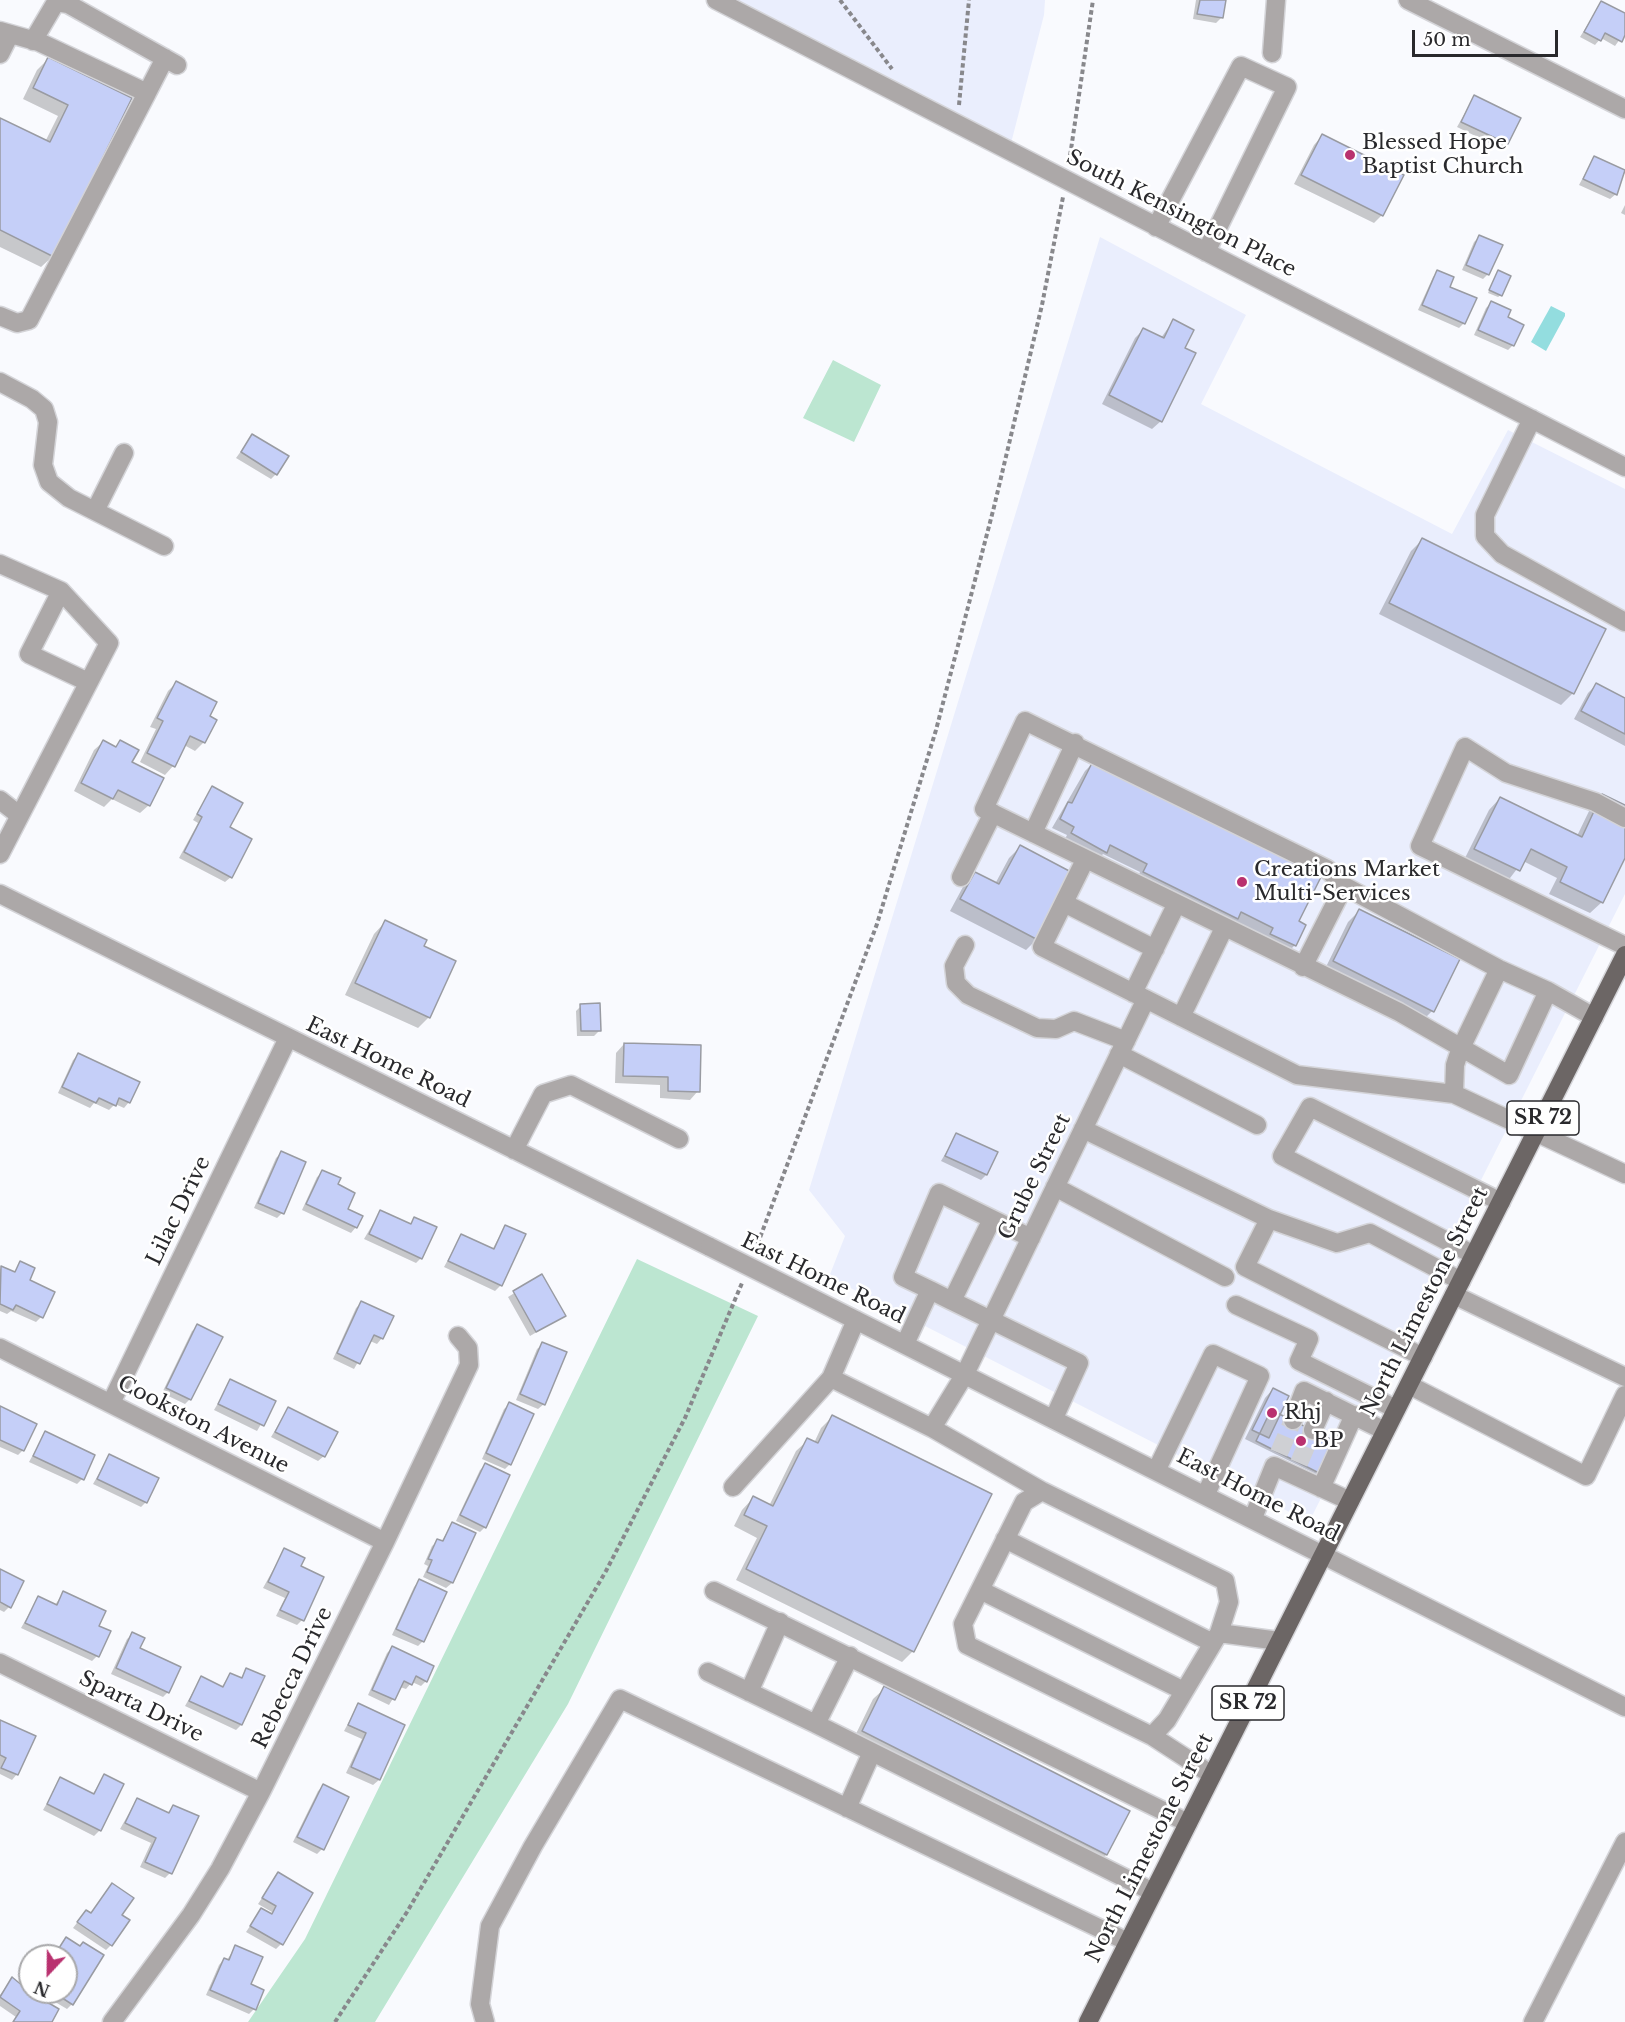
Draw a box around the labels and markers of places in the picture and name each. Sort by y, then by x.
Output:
place label: Blessed Hope Baptist Church [1362,130,1523,180]
marker: Blessed Hope Baptist Church [1343,148,1357,162]
place label: Creations Market Multi-Services [1254,857,1440,907]
marker: Creations Market Multi-Services [1235,875,1249,889]
place label: Rhj [1284,1400,1321,1426]
marker: Rhj [1265,1406,1279,1420]
place label: BP [1313,1428,1343,1454]
marker: BP [1294,1434,1308,1448]

